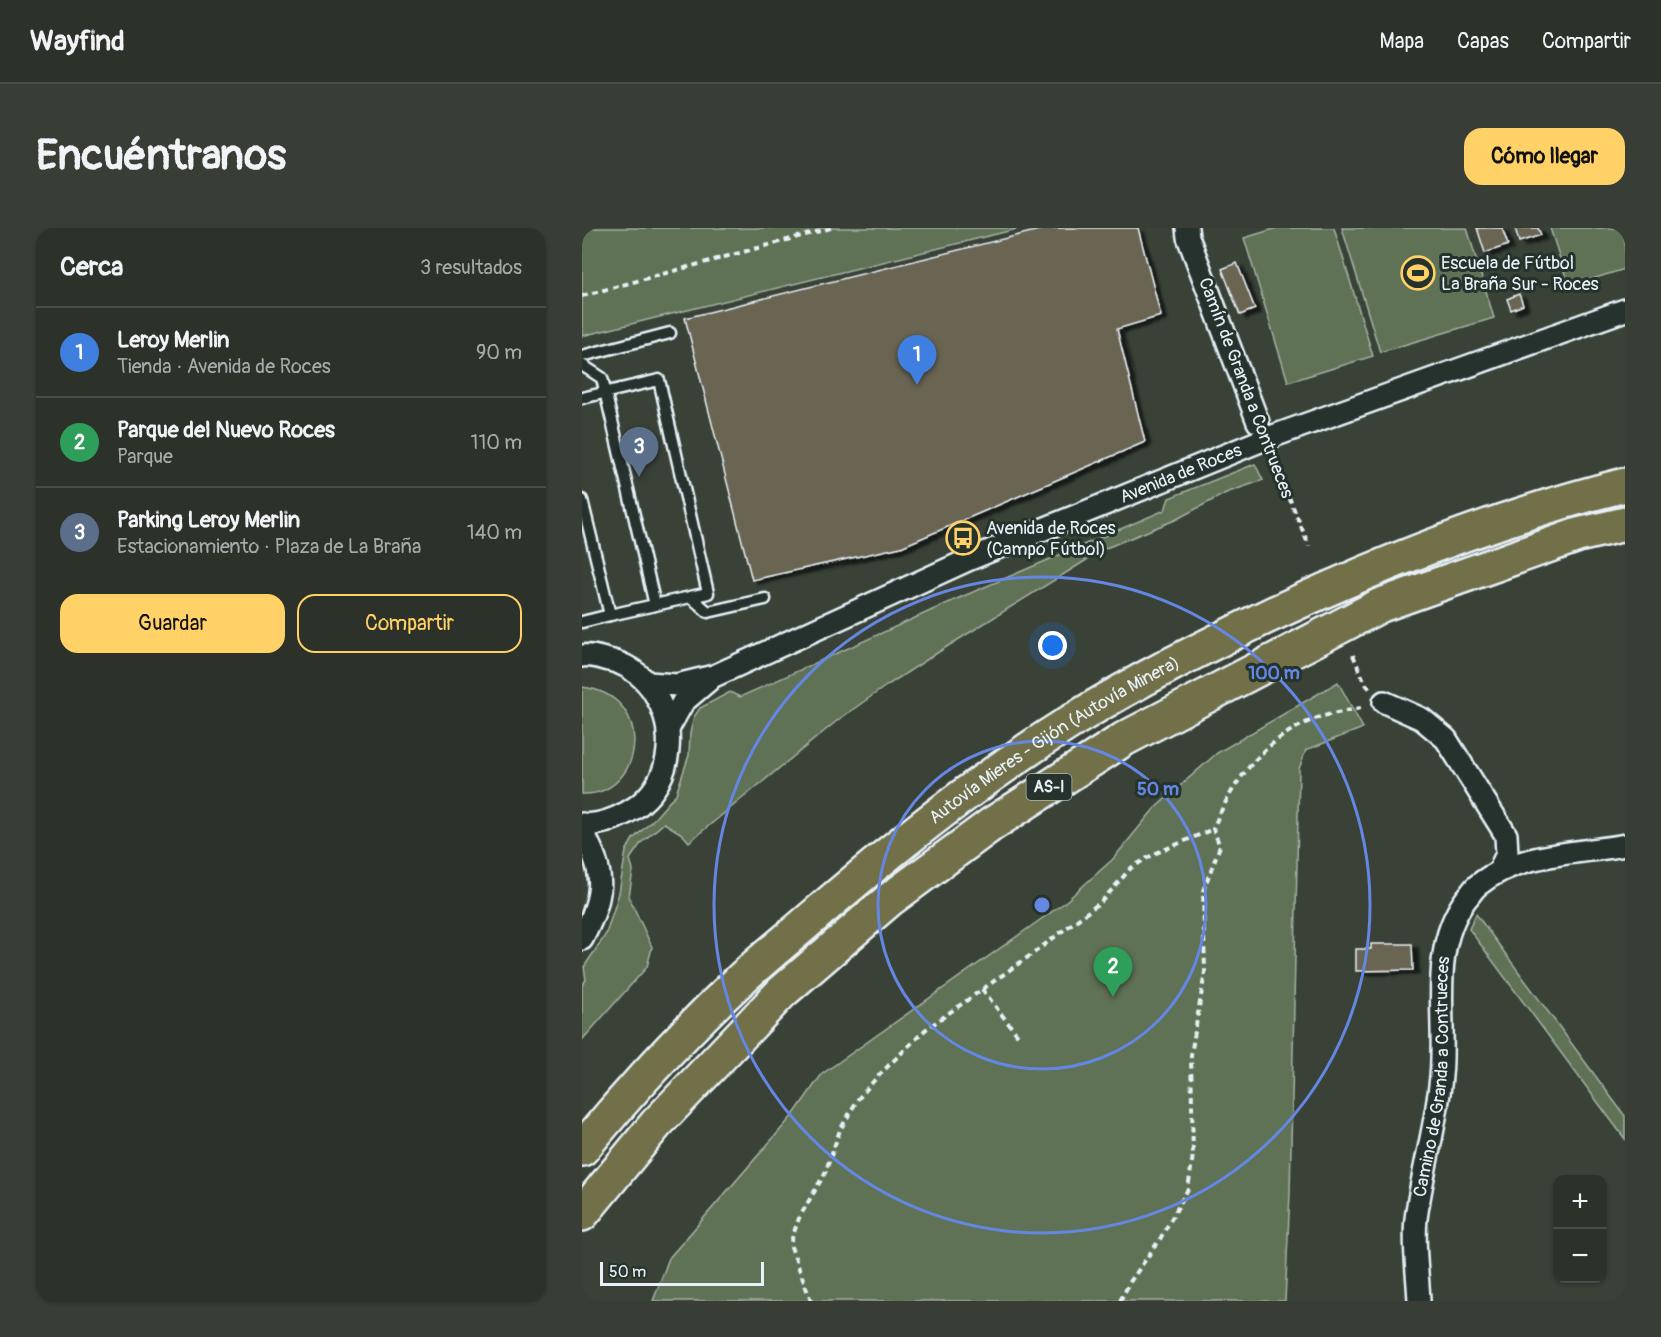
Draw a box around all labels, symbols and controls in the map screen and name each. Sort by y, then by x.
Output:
text: Wayfind [30,24,125,59]
text: Mapa [1380,28,1424,55]
text: Capas [1457,28,1509,55]
text: Compartir [1542,28,1631,55]
button: Cómo llegar [1464,128,1625,185]
text: Encuéntranos [36,130,286,182]
text: Cerca [60,251,123,283]
place label: Escuela de Fútbol La Braña Sur - Roces [1441,252,1599,296]
text: 3 resultados [420,255,522,280]
sports icon: Escuela de Fútbol La Braña Sur - Roces [1400,255,1436,291]
street label: Camín de Granda a Contrueces [1193,274,1299,502]
text: Leroy Merlin [117,326,230,354]
pin: 1 [898,336,936,385]
text: 1 [76,340,83,365]
text: 90 m [476,340,522,365]
text: Tienda · Avenida de Roces [117,354,331,379]
text: Parque del Nuevo Roces [117,416,335,444]
pin: 3 [620,428,658,477]
text: 2 [74,430,85,455]
text: 110 m [471,430,522,455]
street label: Avenida de Roces [1116,438,1245,508]
text: Parque [117,444,173,469]
text: Parking Leroy Merlin [117,506,300,534]
place label: Avenida de Roces (Campo Fútbol) [986,517,1116,561]
text: 3 [74,520,85,545]
text: 140 m [467,520,522,545]
bus stop icon: Avenida de Roces (Campo Fútbol) [945,520,981,556]
text: Estacionamiento · Plaza de La Braña [117,534,421,559]
button: Guardar [60,594,285,653]
button: Compartir [297,594,522,653]
your location [1038,631,1067,660]
street label: Autovía Mieres - Gijón (Autovía Minera) [924,651,1183,829]
text: 100 m [1248,662,1300,685]
road number: AS-I [1026,774,1072,800]
text: 50 m [1137,778,1179,801]
centre of rings [1032,895,1052,915]
pin: 2 [1094,948,1132,997]
street label: Camino de Granda a Contrueces [1408,955,1455,1199]
map controls [1553,1175,1607,1283]
button: + [1553,1175,1607,1229]
button: − [1553,1229,1607,1283]
scale bar [600,1259,764,1286]
text: 50 m [609,1262,646,1282]

